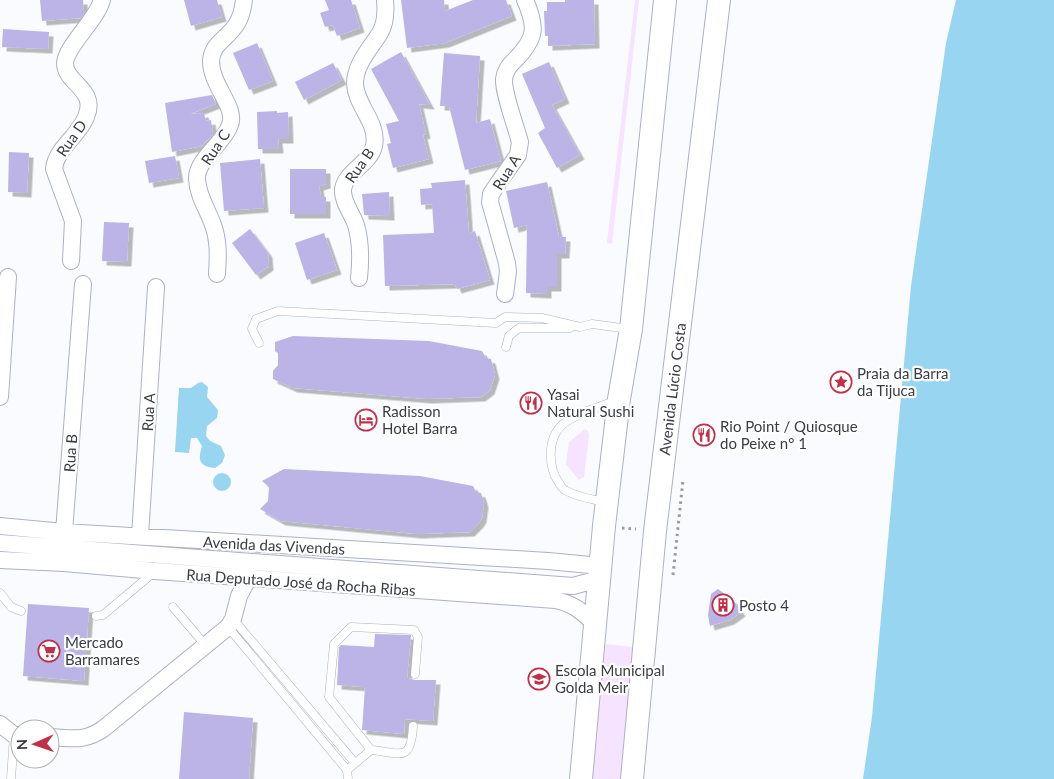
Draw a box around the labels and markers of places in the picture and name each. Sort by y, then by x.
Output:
place label: Praia da Barra da Tijuca [857,364,949,399]
place icon: Praia da Barra da Tijuca [829,370,853,394]
place label: Yasai Natural Sushi [547,385,634,420]
restaurant icon: Yasai Natural Sushi [519,391,543,415]
place label: Radisson Hotel Barra [382,402,458,437]
hotel icon: Radisson Hotel Barra [354,408,378,432]
place label: Rio Point / Quiosque do Peixe n° 1 [720,417,858,452]
restaurant icon: Rio Point / Quiosque do Peixe n° 1 [692,423,716,447]
building icon: Posto 4 [711,593,735,617]
place label: Posto 4 [739,596,789,614]
place label: Mercado Barramares [65,633,140,668]
supermarket icon: Mercado Barramares [37,639,61,663]
place label: Escola Municipal Golda Meir [555,661,665,696]
school or university icon: Escola Municipal Golda Meir [527,667,551,691]

